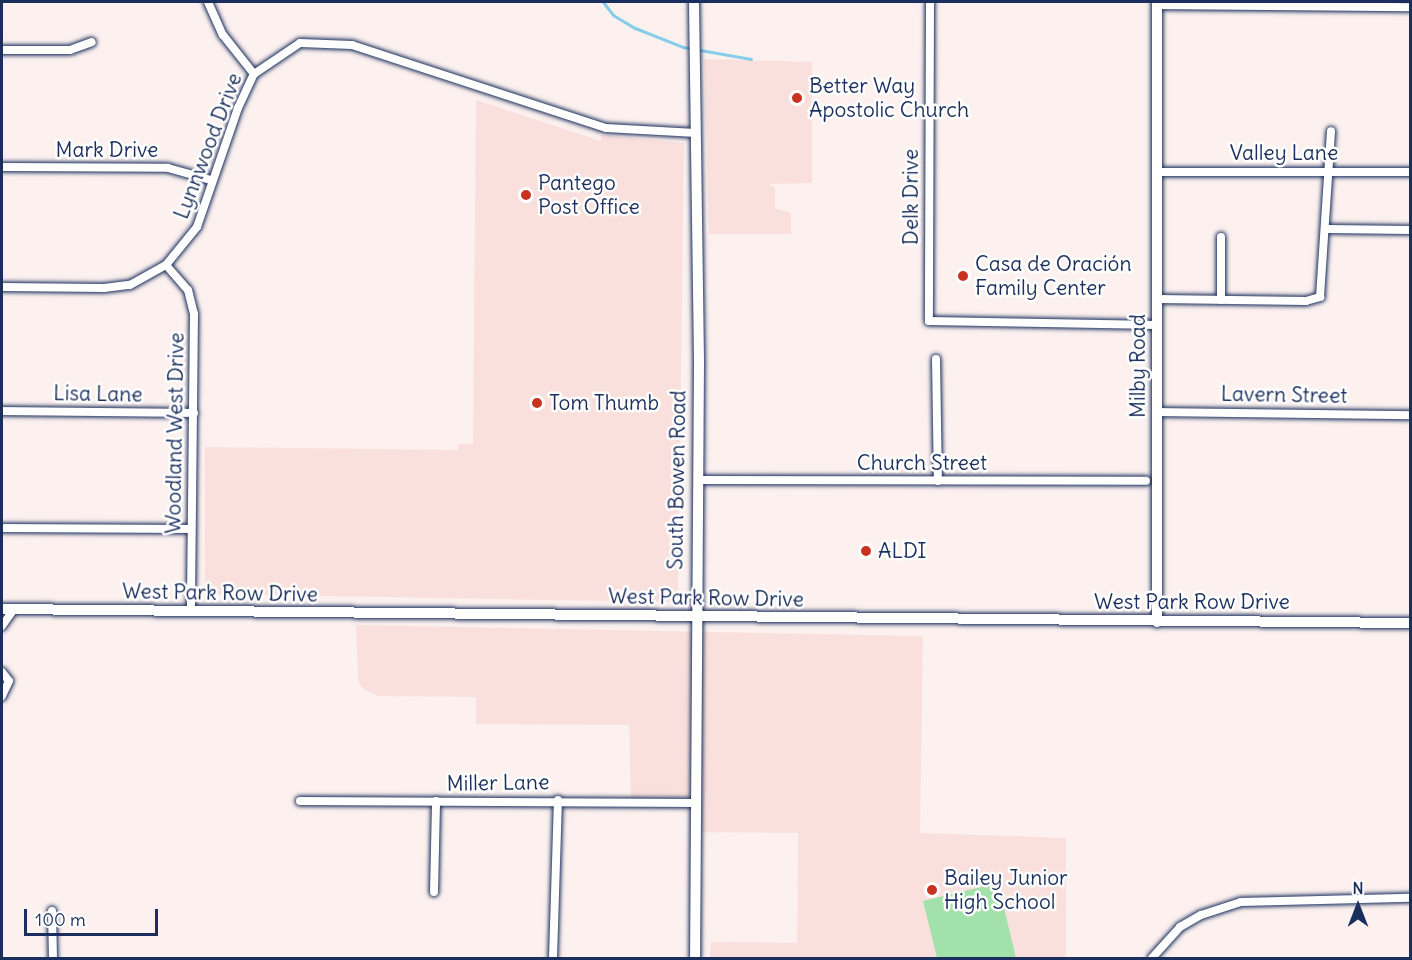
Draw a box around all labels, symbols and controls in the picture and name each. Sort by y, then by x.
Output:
street label: Lynnwood Drive [169,69,247,223]
place label: Better Way Apostolic Church [809,73,969,123]
marker: Better Way Apostolic Church [790,91,804,105]
street label: Mark Drive [56,137,158,163]
street label: Valley Lane [1230,140,1338,166]
street label: Delk Drive [898,149,924,245]
place label: Pantego Post Office [538,170,640,220]
marker: Pantego Post Office [519,188,533,202]
place label: Casa de Oración Family Center [975,251,1132,301]
marker: Casa de Oración Family Center [956,269,970,283]
street label: Milby Road [1125,314,1151,418]
street label: Woodland West Drive [161,332,189,534]
street label: Lisa Lane [53,381,143,407]
street label: Lavern Street [1221,381,1347,409]
place label: Tom Thumb [549,390,659,416]
street label: South Bowen Road [663,390,691,570]
marker: Tom Thumb [530,396,544,410]
street label: Church Street [857,450,987,476]
place label: ALDI [878,538,927,564]
marker: ALDI [859,544,873,558]
street label: West Park Row Drive [122,579,318,607]
street label: West Park Row Drive [608,584,804,612]
street label: West Park Row Drive [1094,589,1290,615]
street label: Miller Lane [446,770,550,796]
place label: Bailey Junior High School [944,865,1068,915]
north arrow [1328,876,1388,936]
text: N [1352,878,1364,898]
marker: Bailey Junior High School [925,883,939,897]
scale bar [27,897,160,935]
text: 100 m [35,908,86,931]

